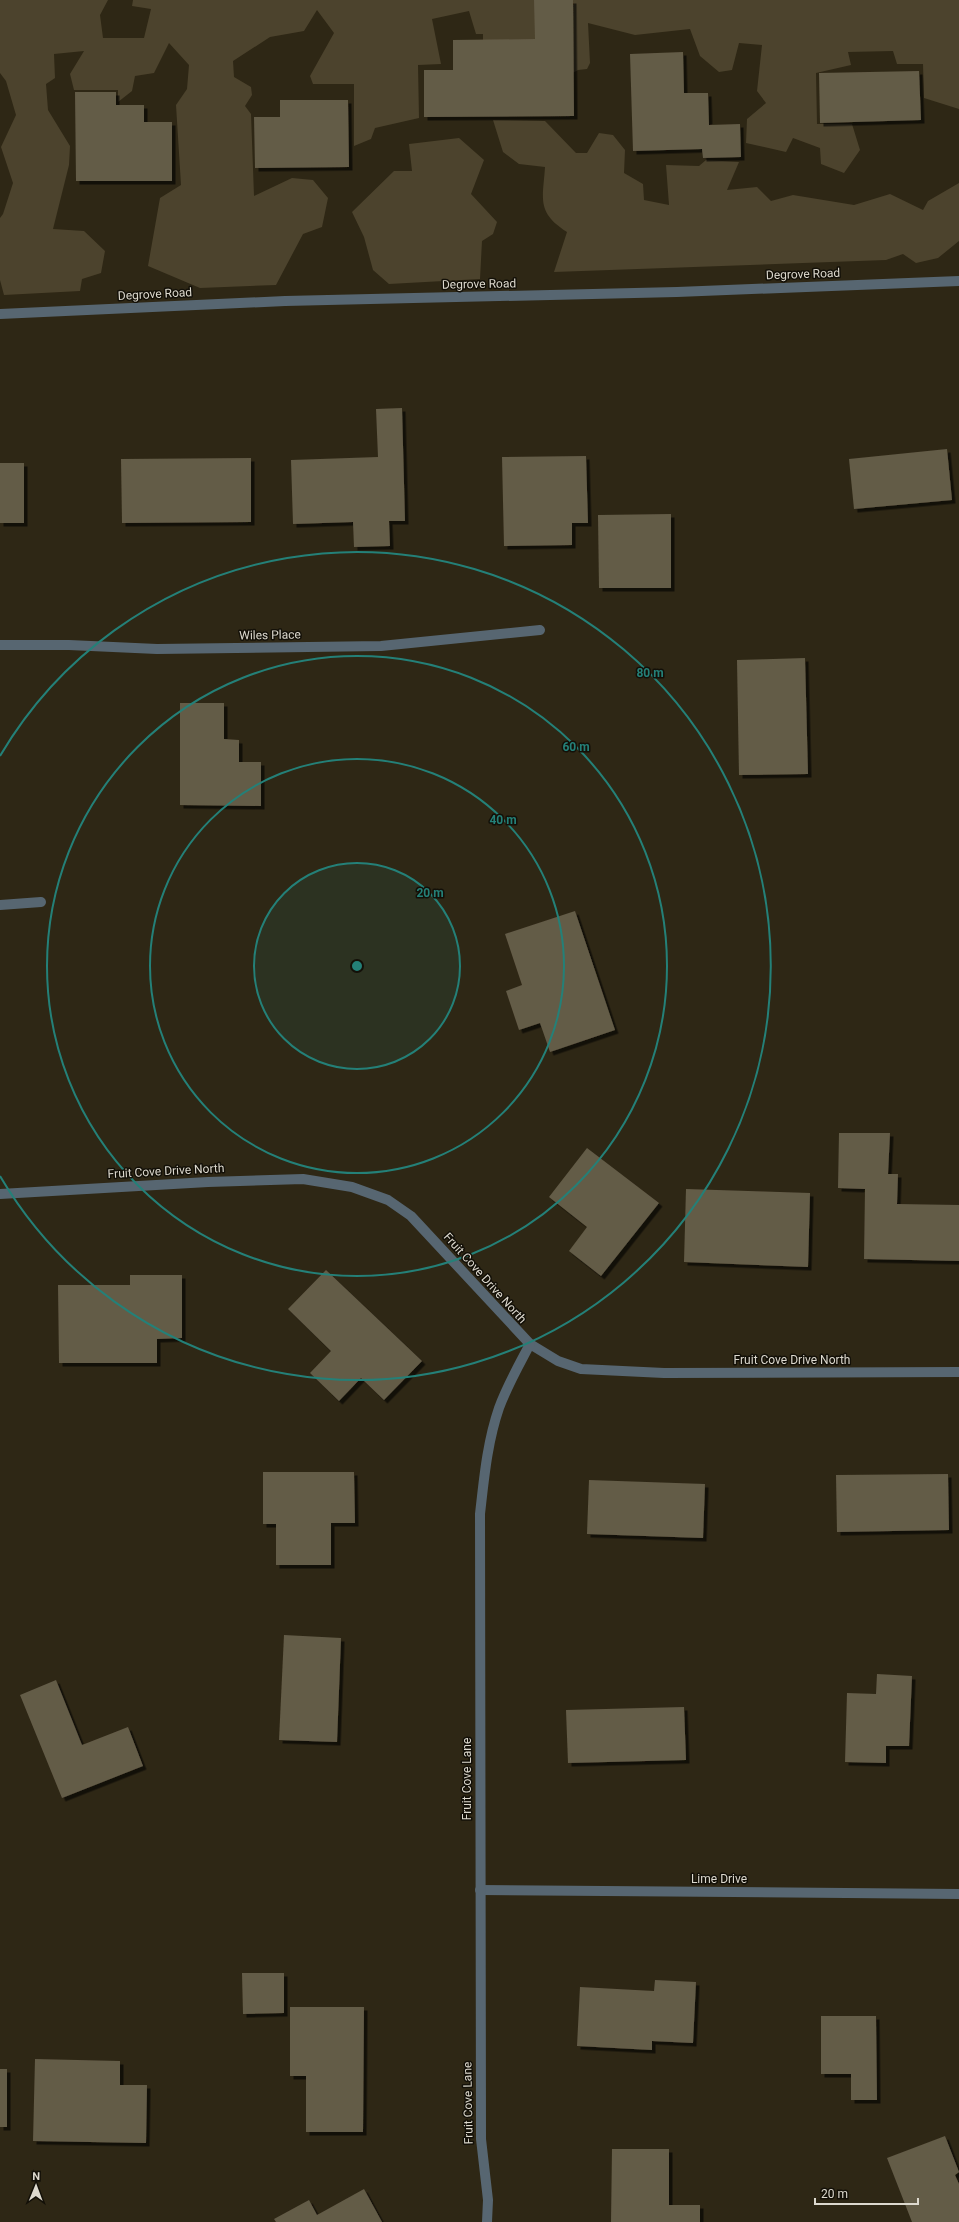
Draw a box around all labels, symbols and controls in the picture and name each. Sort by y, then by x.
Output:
street label: Degrove Road [766,266,840,282]
street label: Degrove Road [442,276,516,292]
street label: Degrove Road [118,285,192,303]
street label: Wiles Place [239,627,301,643]
text: 80 m [636,666,664,680]
text: 60 m [562,740,590,754]
text: 40 m [489,813,517,827]
text: 20 m [416,886,444,900]
centre of rings [350,959,364,973]
street label: Fruit Cove Drive North [107,1161,225,1181]
street label: Fruit Cove Drive North [441,1230,529,1326]
street label: Fruit Cove Drive North [734,1353,850,1367]
street label: Fruit Cove Lane [460,1738,474,1820]
street label: Lime Drive [691,1872,747,1886]
street label: Fruit Cove Lane [460,2062,476,2144]
north arrow [16,2166,56,2206]
text: N [32,2170,40,2183]
scale bar [815,2180,918,2206]
text: 20 m [821,2187,848,2201]

